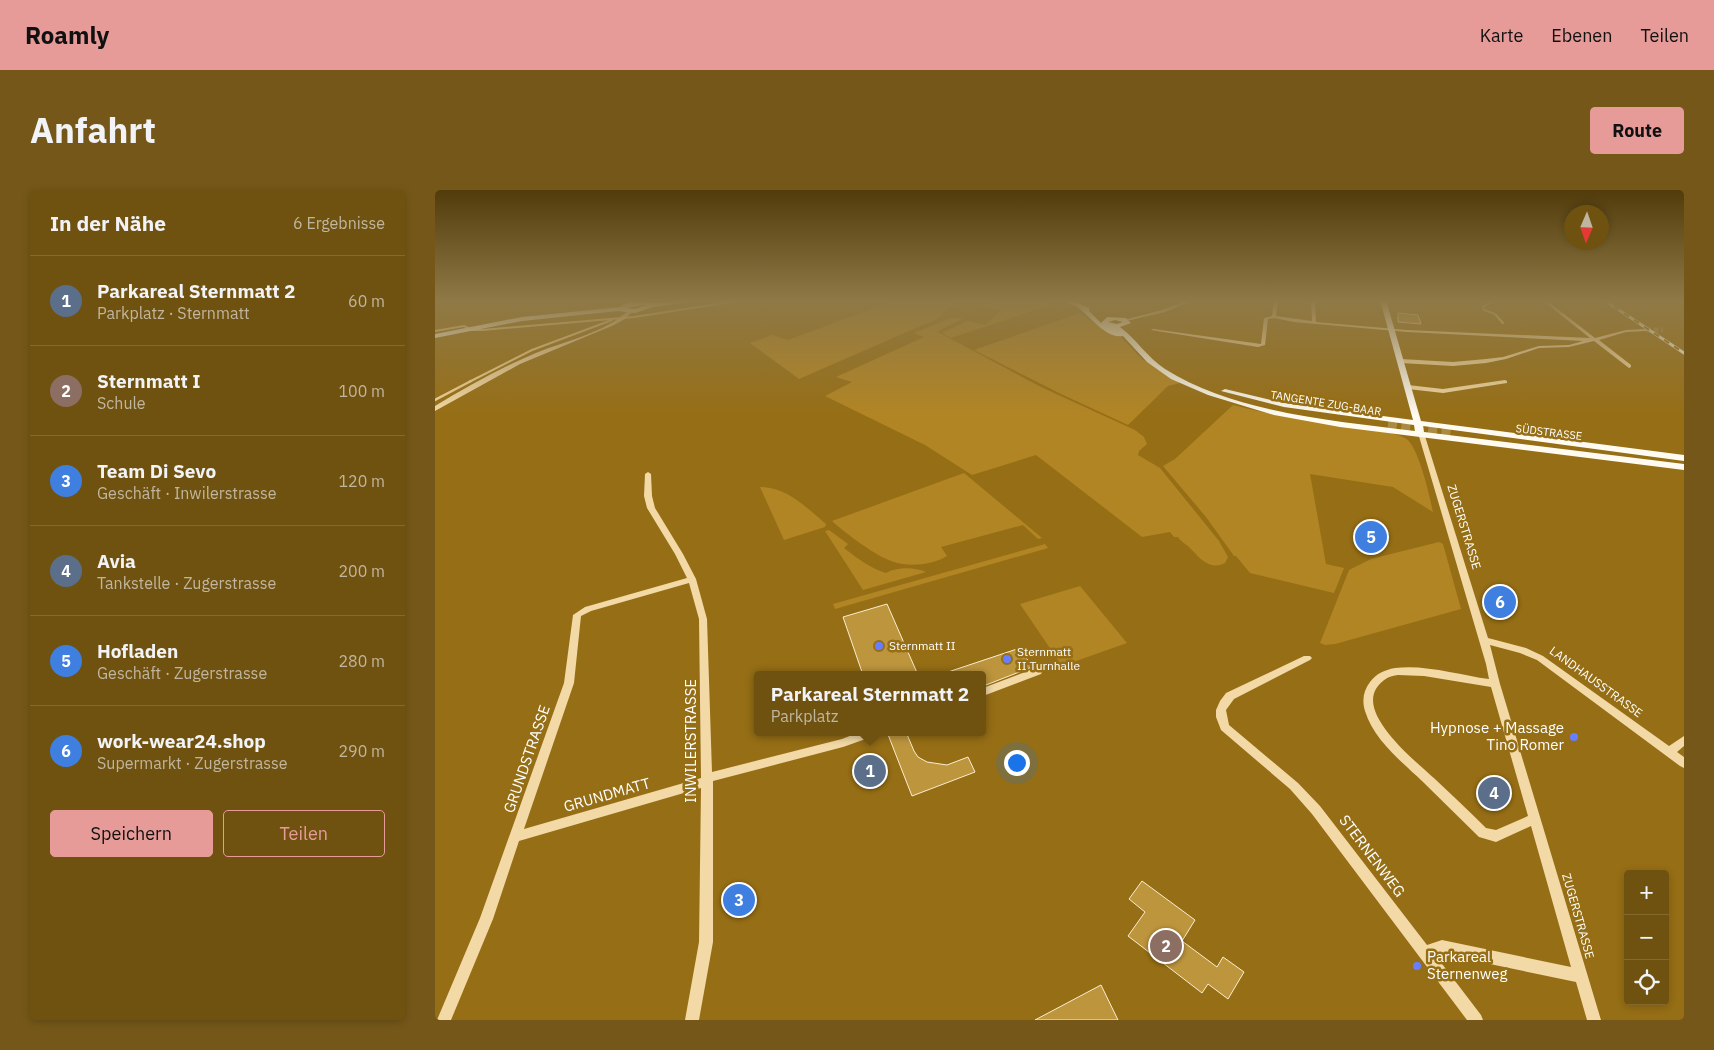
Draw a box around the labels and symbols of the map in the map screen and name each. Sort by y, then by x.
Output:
north arrow [1564,205,1609,250]
street label: TANGENTE ZUG-BAAR [1270,387,1382,419]
street label: SÜDSTRASSE [1515,421,1583,443]
street label: ZUGERSTRASSE [1444,483,1485,571]
pin: 5 [1355,518,1387,556]
pin: 6 [1484,583,1516,621]
place label: Sternmatt II [889,638,956,653]
marker: Sternmatt II [873,640,885,652]
street label: LANDHAUSSTRASSE [1547,643,1646,720]
place label: Sternmatt II Turnhalle [1017,644,1080,673]
marker: Sternmatt II Turnhalle [1001,653,1013,665]
street label: INWILERSTRASSE [681,679,700,803]
street label: GRUNDSTRASSE [499,702,554,815]
place label: Hypnose + Massage Tino Romer [1430,718,1564,754]
marker: Hypnose + Massage Tino Romer [1568,731,1580,743]
your location [1004,750,1030,776]
pin: 1 [854,752,886,790]
street label: GRUNDMATT [561,773,653,816]
pin: 4 [1478,774,1510,812]
street label: STERNENWEG [1335,811,1409,901]
street label: ZUGERSTRASSE [1559,871,1598,960]
pin: 3 [723,881,755,919]
pin: 2 [1150,927,1182,965]
place label: Parkareal Sternenweg [1427,947,1508,983]
marker: Parkareal Sternenweg [1411,960,1423,972]

